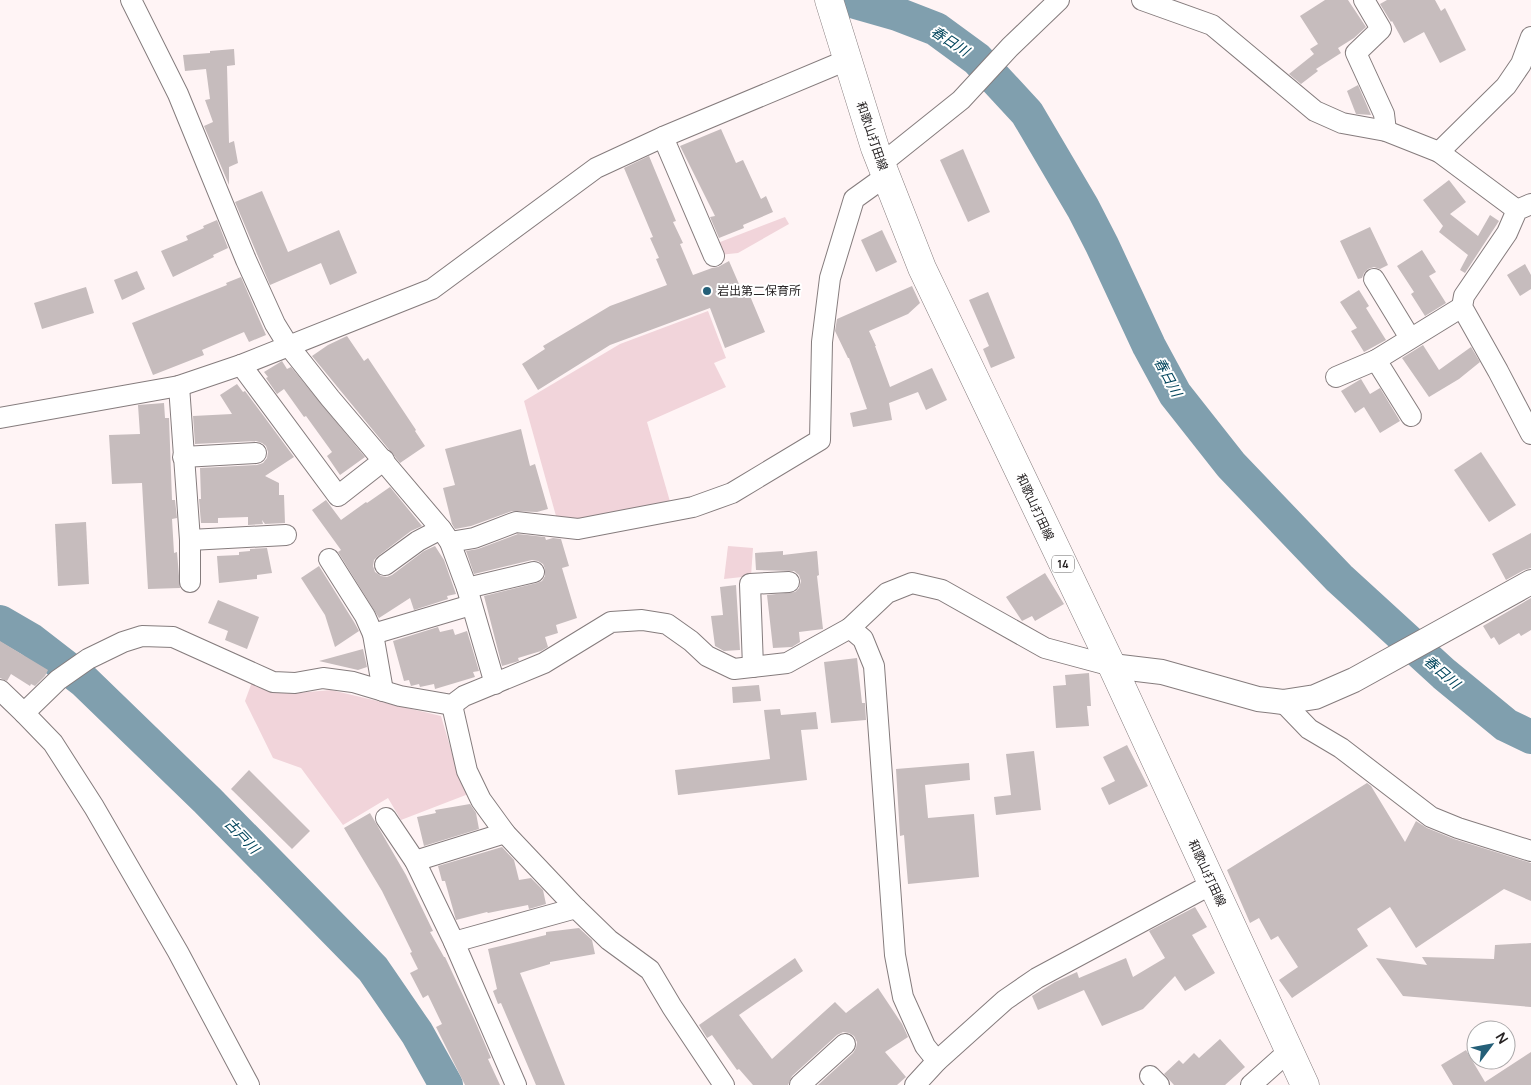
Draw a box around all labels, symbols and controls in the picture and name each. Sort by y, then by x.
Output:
water label: 春日川 [927,21,975,61]
street label: 和歌山打田線 [853,99,892,173]
place label: 岩出第二保育所 [717,282,801,299]
marker: 岩出第二保育所 [701,285,713,297]
water label: 春日川 [1150,354,1188,402]
street label: 和歌山打田線 [1013,471,1058,543]
road number: 14 [1052,556,1074,572]
water label: 春日川 [1420,651,1466,694]
water label: 古戸川 [221,814,265,859]
street label: 和歌山打田線 [1185,837,1230,909]
north arrow [1466,1020,1516,1070]
text: N [1492,1029,1513,1047]

